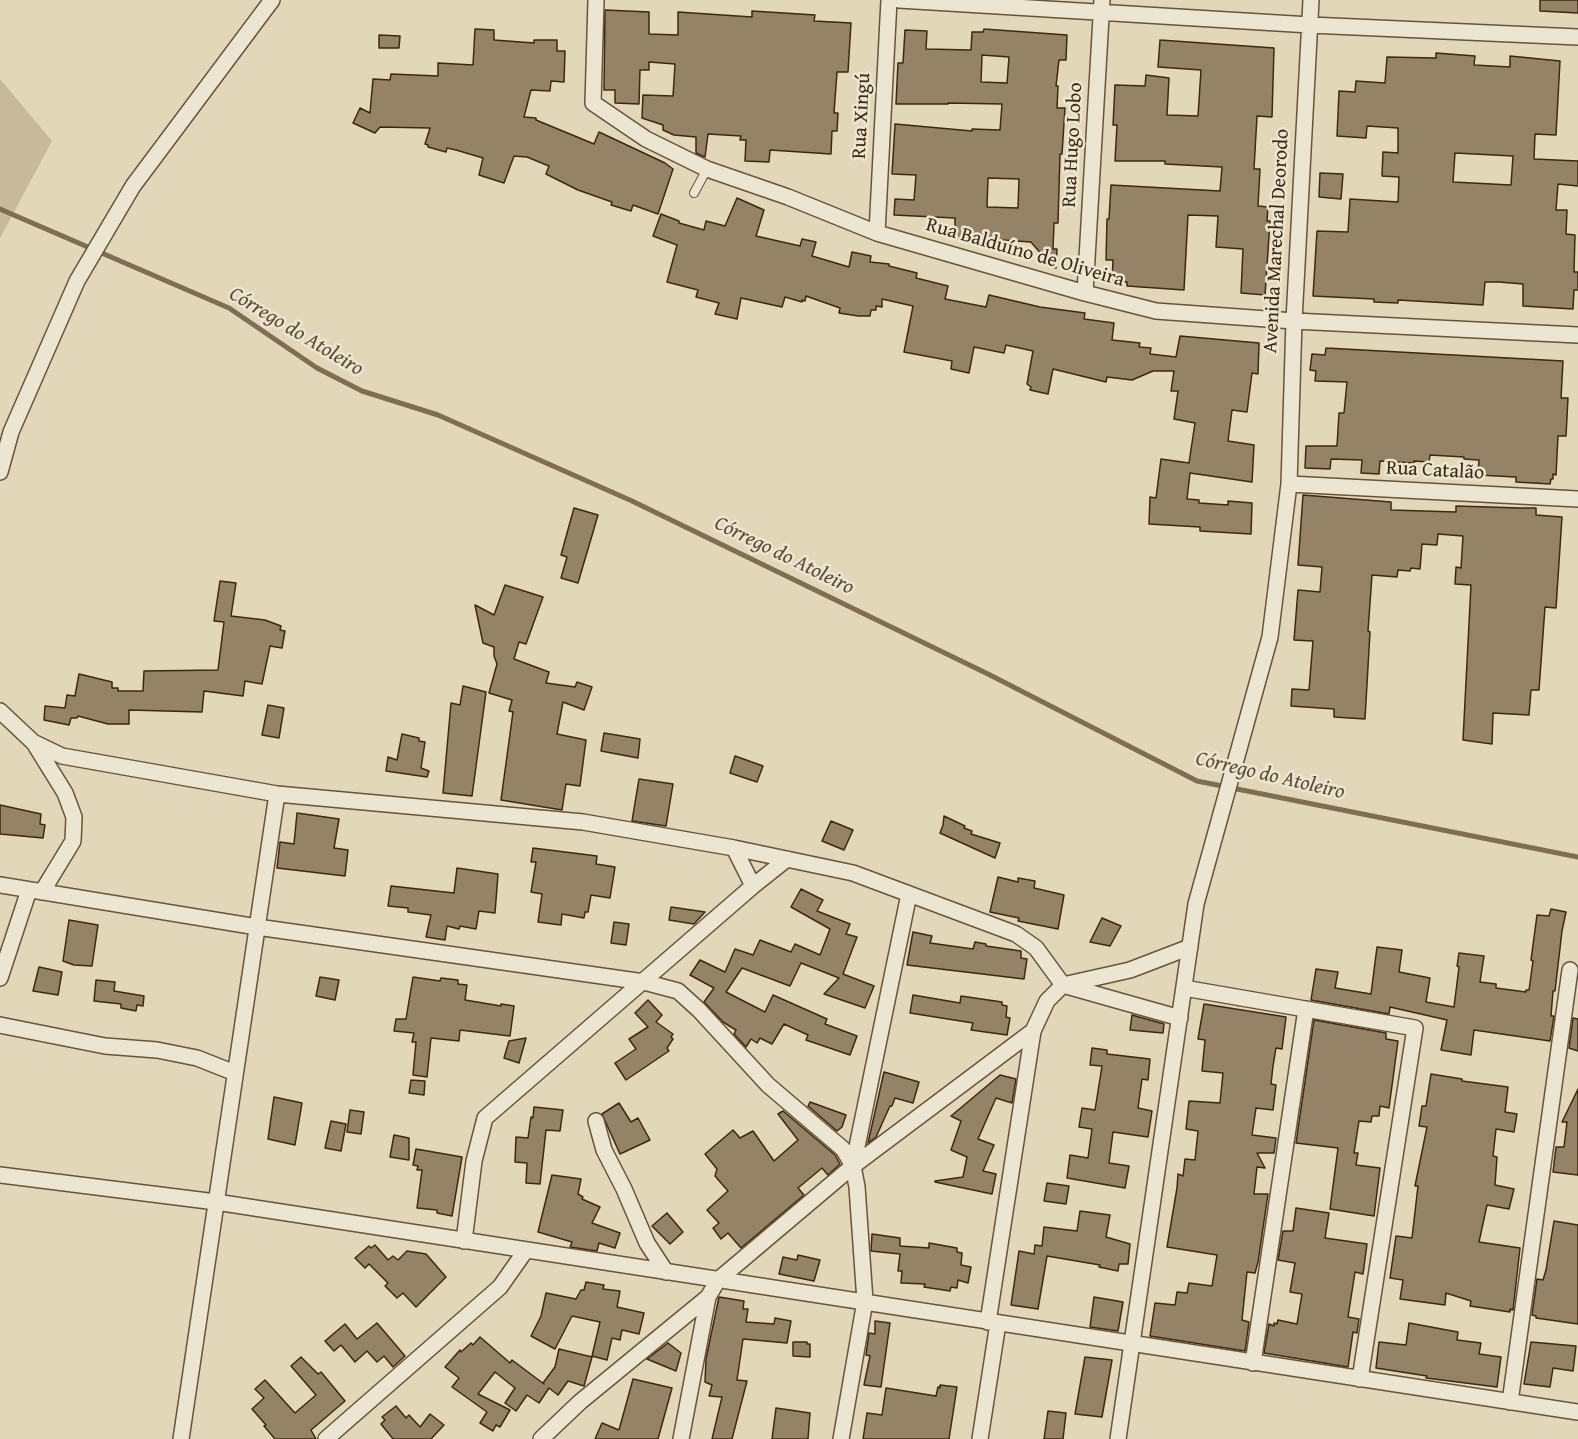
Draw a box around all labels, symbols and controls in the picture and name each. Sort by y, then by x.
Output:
street label: Rua Xingú [848,72,876,160]
street label: Rua Hugo Lobo [1058,82,1088,208]
street label: Avenida Marechal Deorodo [1259,128,1295,354]
street label: Rua Balduíno de Oliveira [923,213,1127,293]
water label: Córrego do Atoleiro [224,282,368,382]
street label: Rua Catalão [1385,456,1485,486]
water label: Córrego do Atoleiro [710,511,858,601]
water label: Córrego do Atoleiro [1193,747,1347,805]

